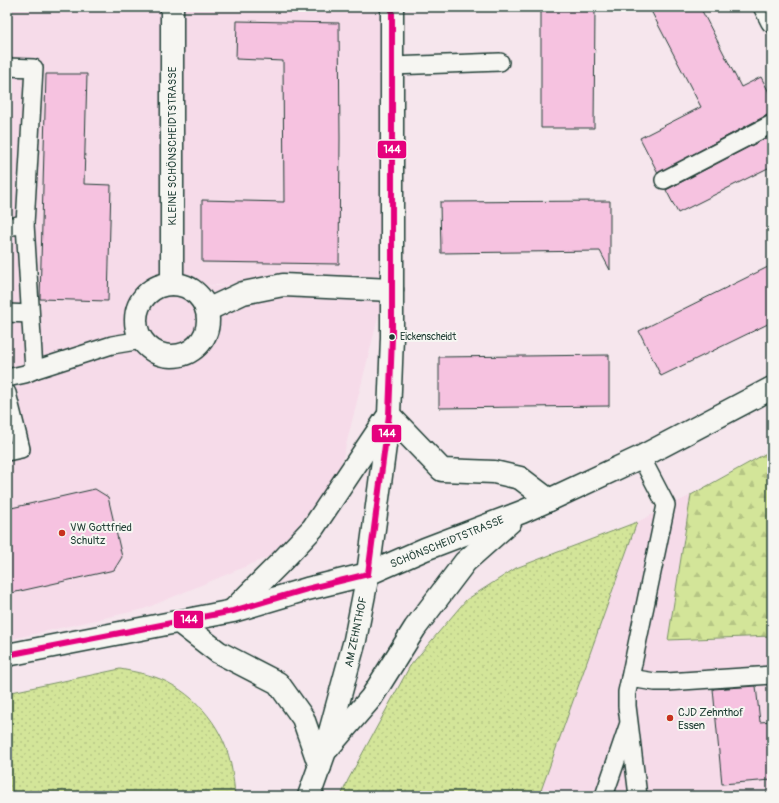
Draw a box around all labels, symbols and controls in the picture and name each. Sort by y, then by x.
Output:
street label: KLEINE SCHÖNSCHEIDTSTRASSE [166,66,179,225]
line badge: 144 [377,140,407,159]
text: 144 [383,143,401,156]
place label: Eickenscheidt [400,331,457,343]
marker: Eickenscheidt [387,332,397,342]
line badge: 144 [371,424,402,443]
text: 144 [378,427,396,440]
street label: SCHÖNSCHEIDTSTRASSE [388,513,506,571]
place label: VW Gottfried Schultz [70,521,132,547]
marker: VW Gottfried Schultz [57,528,67,538]
street label: AM ZEHNTHOF [342,595,370,668]
line badge: 144 [173,610,204,629]
text: 144 [180,613,198,626]
place label: CJD Zehnthof Essen [678,706,744,732]
marker: CJD Zehnthof Essen [665,713,675,723]

